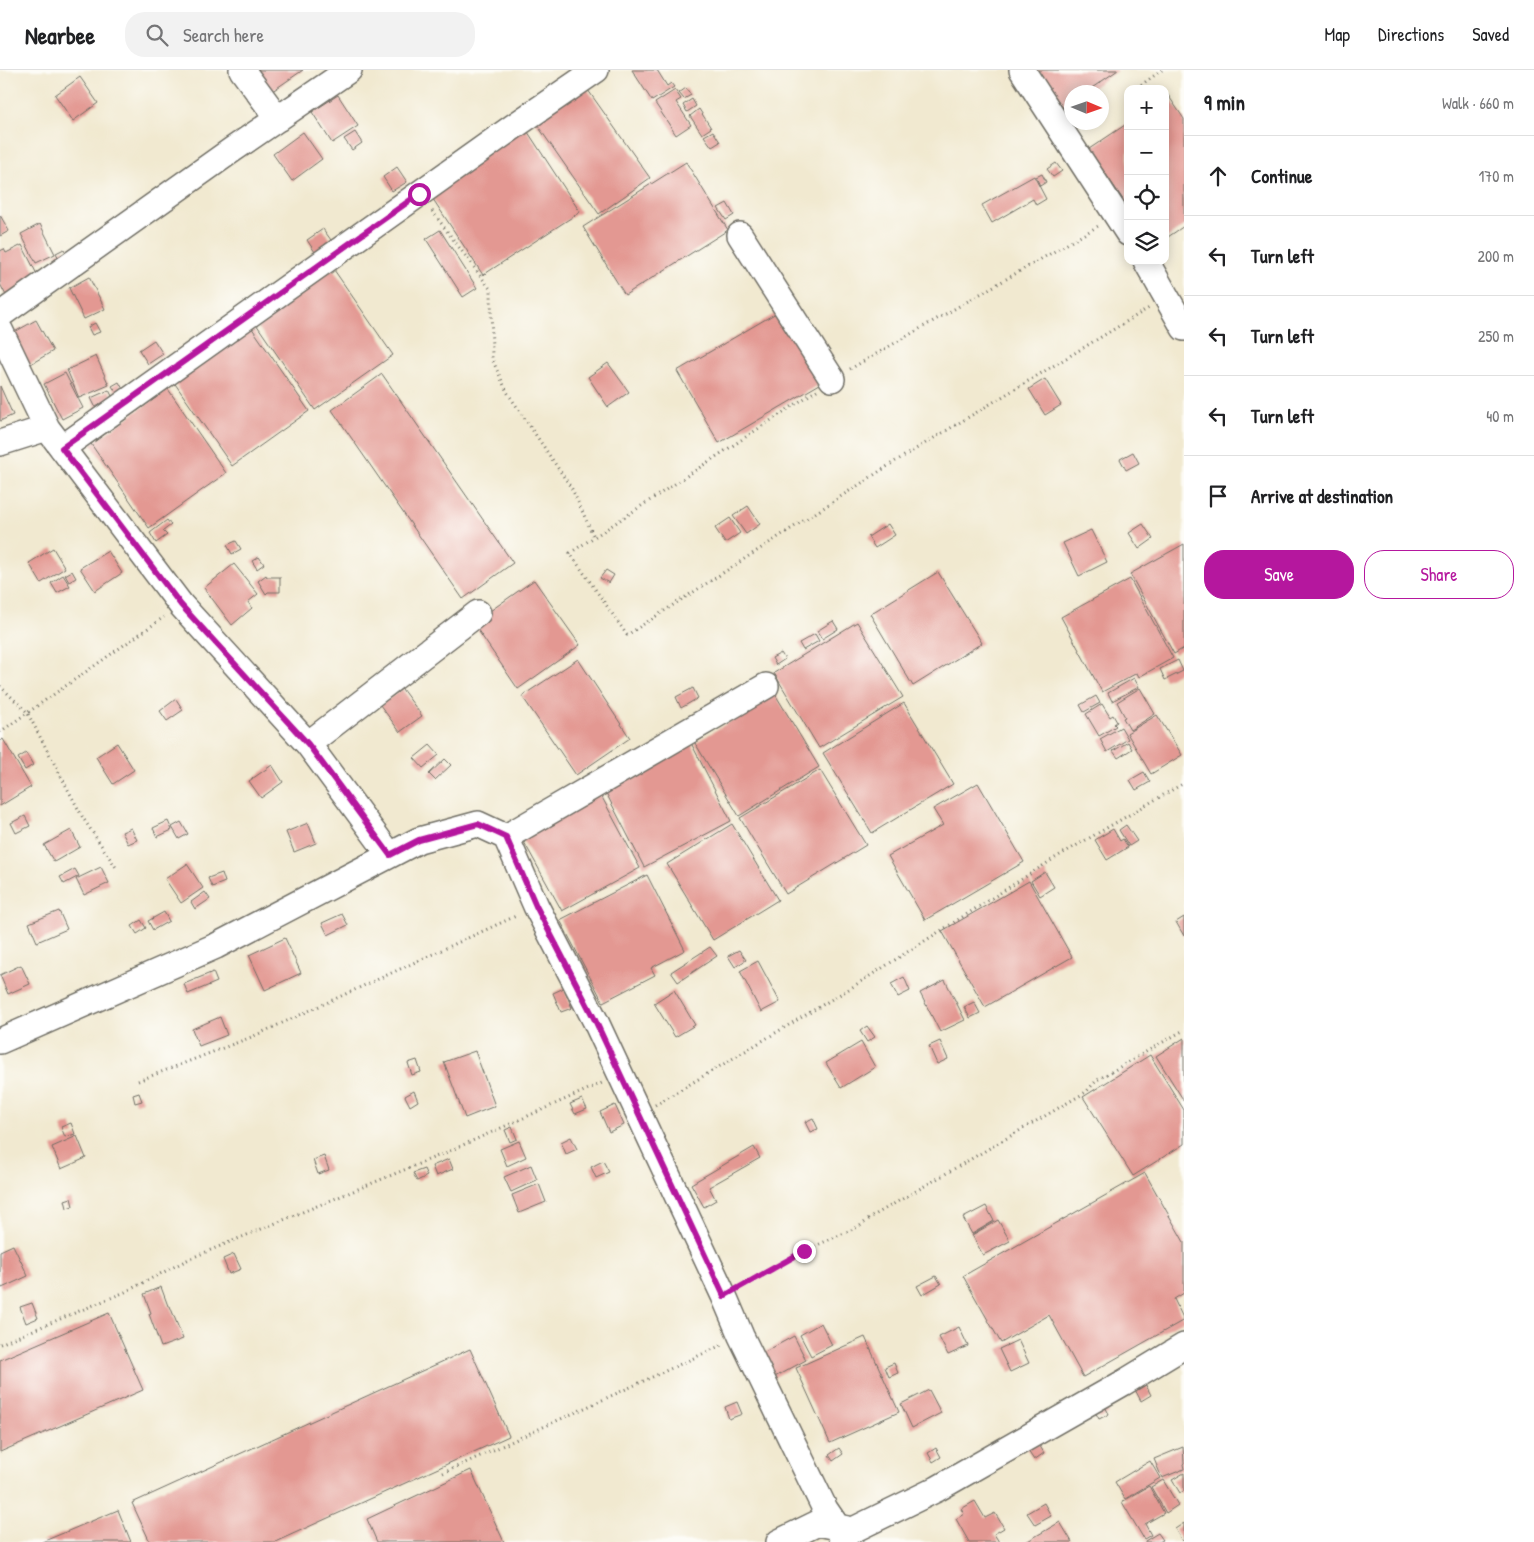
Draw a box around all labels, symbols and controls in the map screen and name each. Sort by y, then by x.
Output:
search box [125,12,475,57]
text: Nearbee [25,19,95,51]
icon: search [143,21,171,49]
text: Search here [183,22,264,48]
text: Map [1325,22,1350,47]
text: Directions [1378,22,1444,47]
text: Saved [1472,22,1509,47]
north arrow [1064,85,1109,130]
map controls [1124,85,1169,265]
button: + [1124,85,1169,130]
text: 9 min [1204,88,1245,117]
text: Walk · 660 m [1442,92,1514,114]
button: − [1124,130,1169,175]
icon: ahead [1204,162,1232,190]
text: Continue [1251,163,1312,189]
text: 170 m [1479,165,1514,187]
button: locate [1124,175,1169,220]
route start [408,183,431,206]
button: layers [1124,220,1169,265]
icon: left [1204,242,1232,270]
text: Turn left [1251,243,1314,269]
text: 200 m [1478,245,1514,267]
icon: left [1204,322,1232,350]
text: Turn left [1251,323,1314,349]
text: 250 m [1478,325,1514,347]
icon: left [1204,402,1232,430]
text: Turn left [1251,403,1314,429]
text: 40 m [1486,405,1514,427]
icon: arrive [1204,482,1232,510]
text: Arrive at destination [1251,483,1393,509]
button: Save [1204,550,1354,599]
button: Share [1364,550,1514,599]
route end [793,1240,816,1263]

